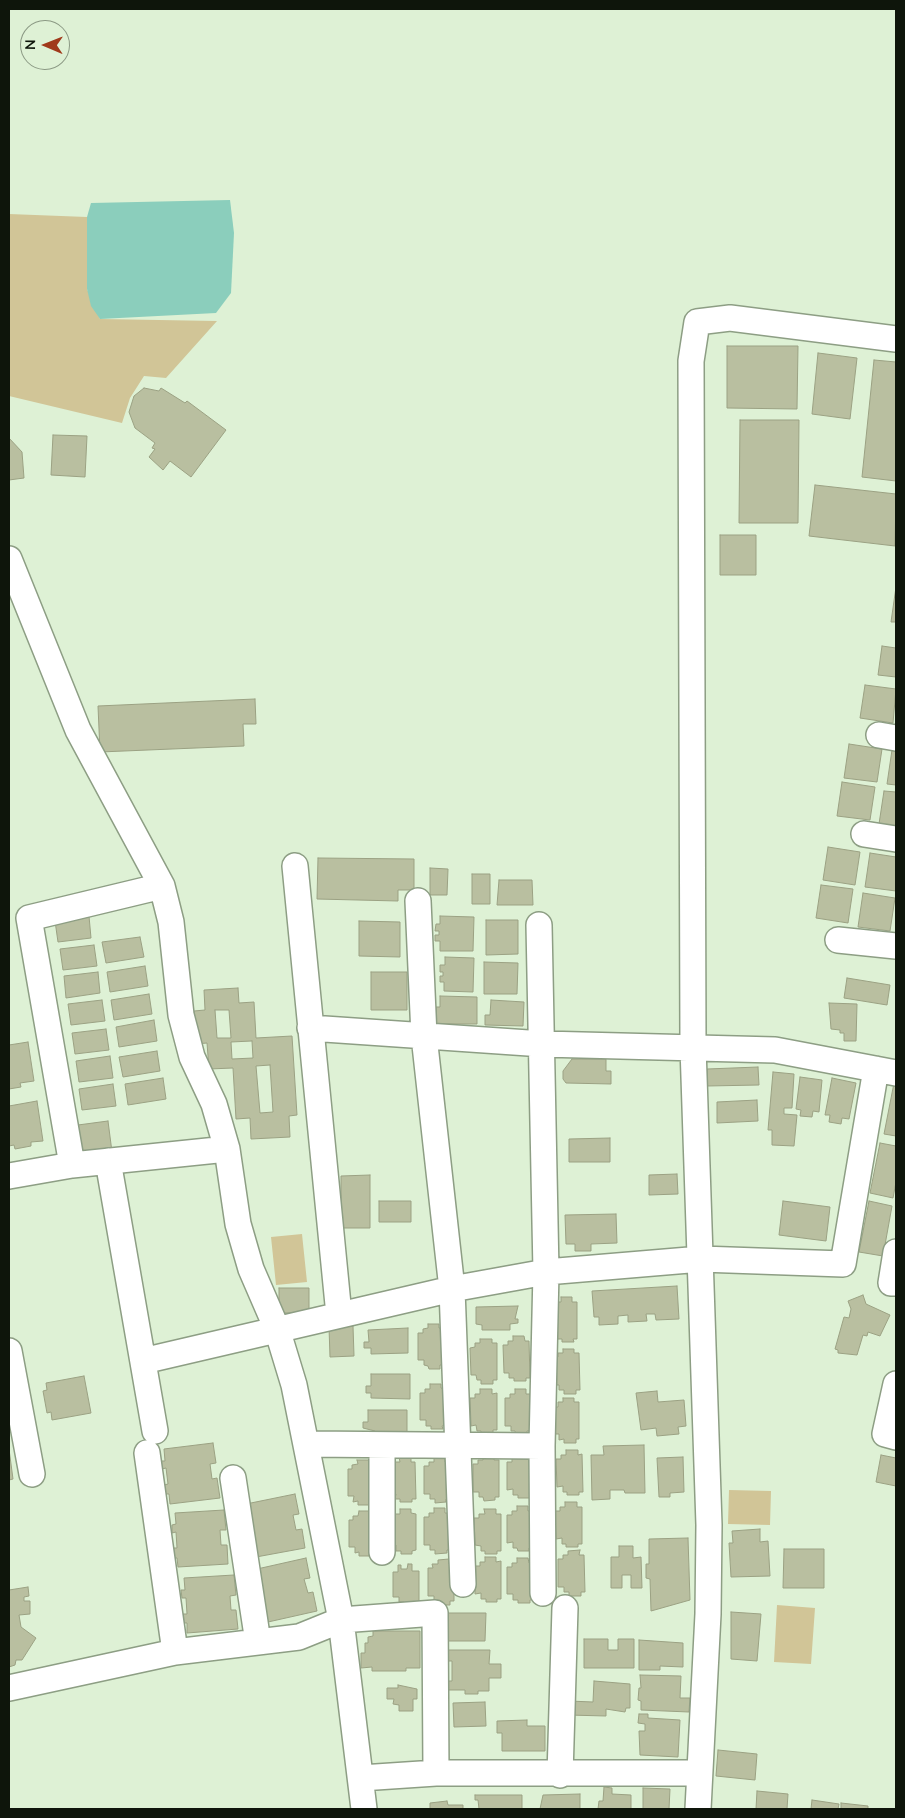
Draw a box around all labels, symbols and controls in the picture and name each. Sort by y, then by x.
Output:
north arrow [20,20,70,70]
text: N [21,39,40,50]

